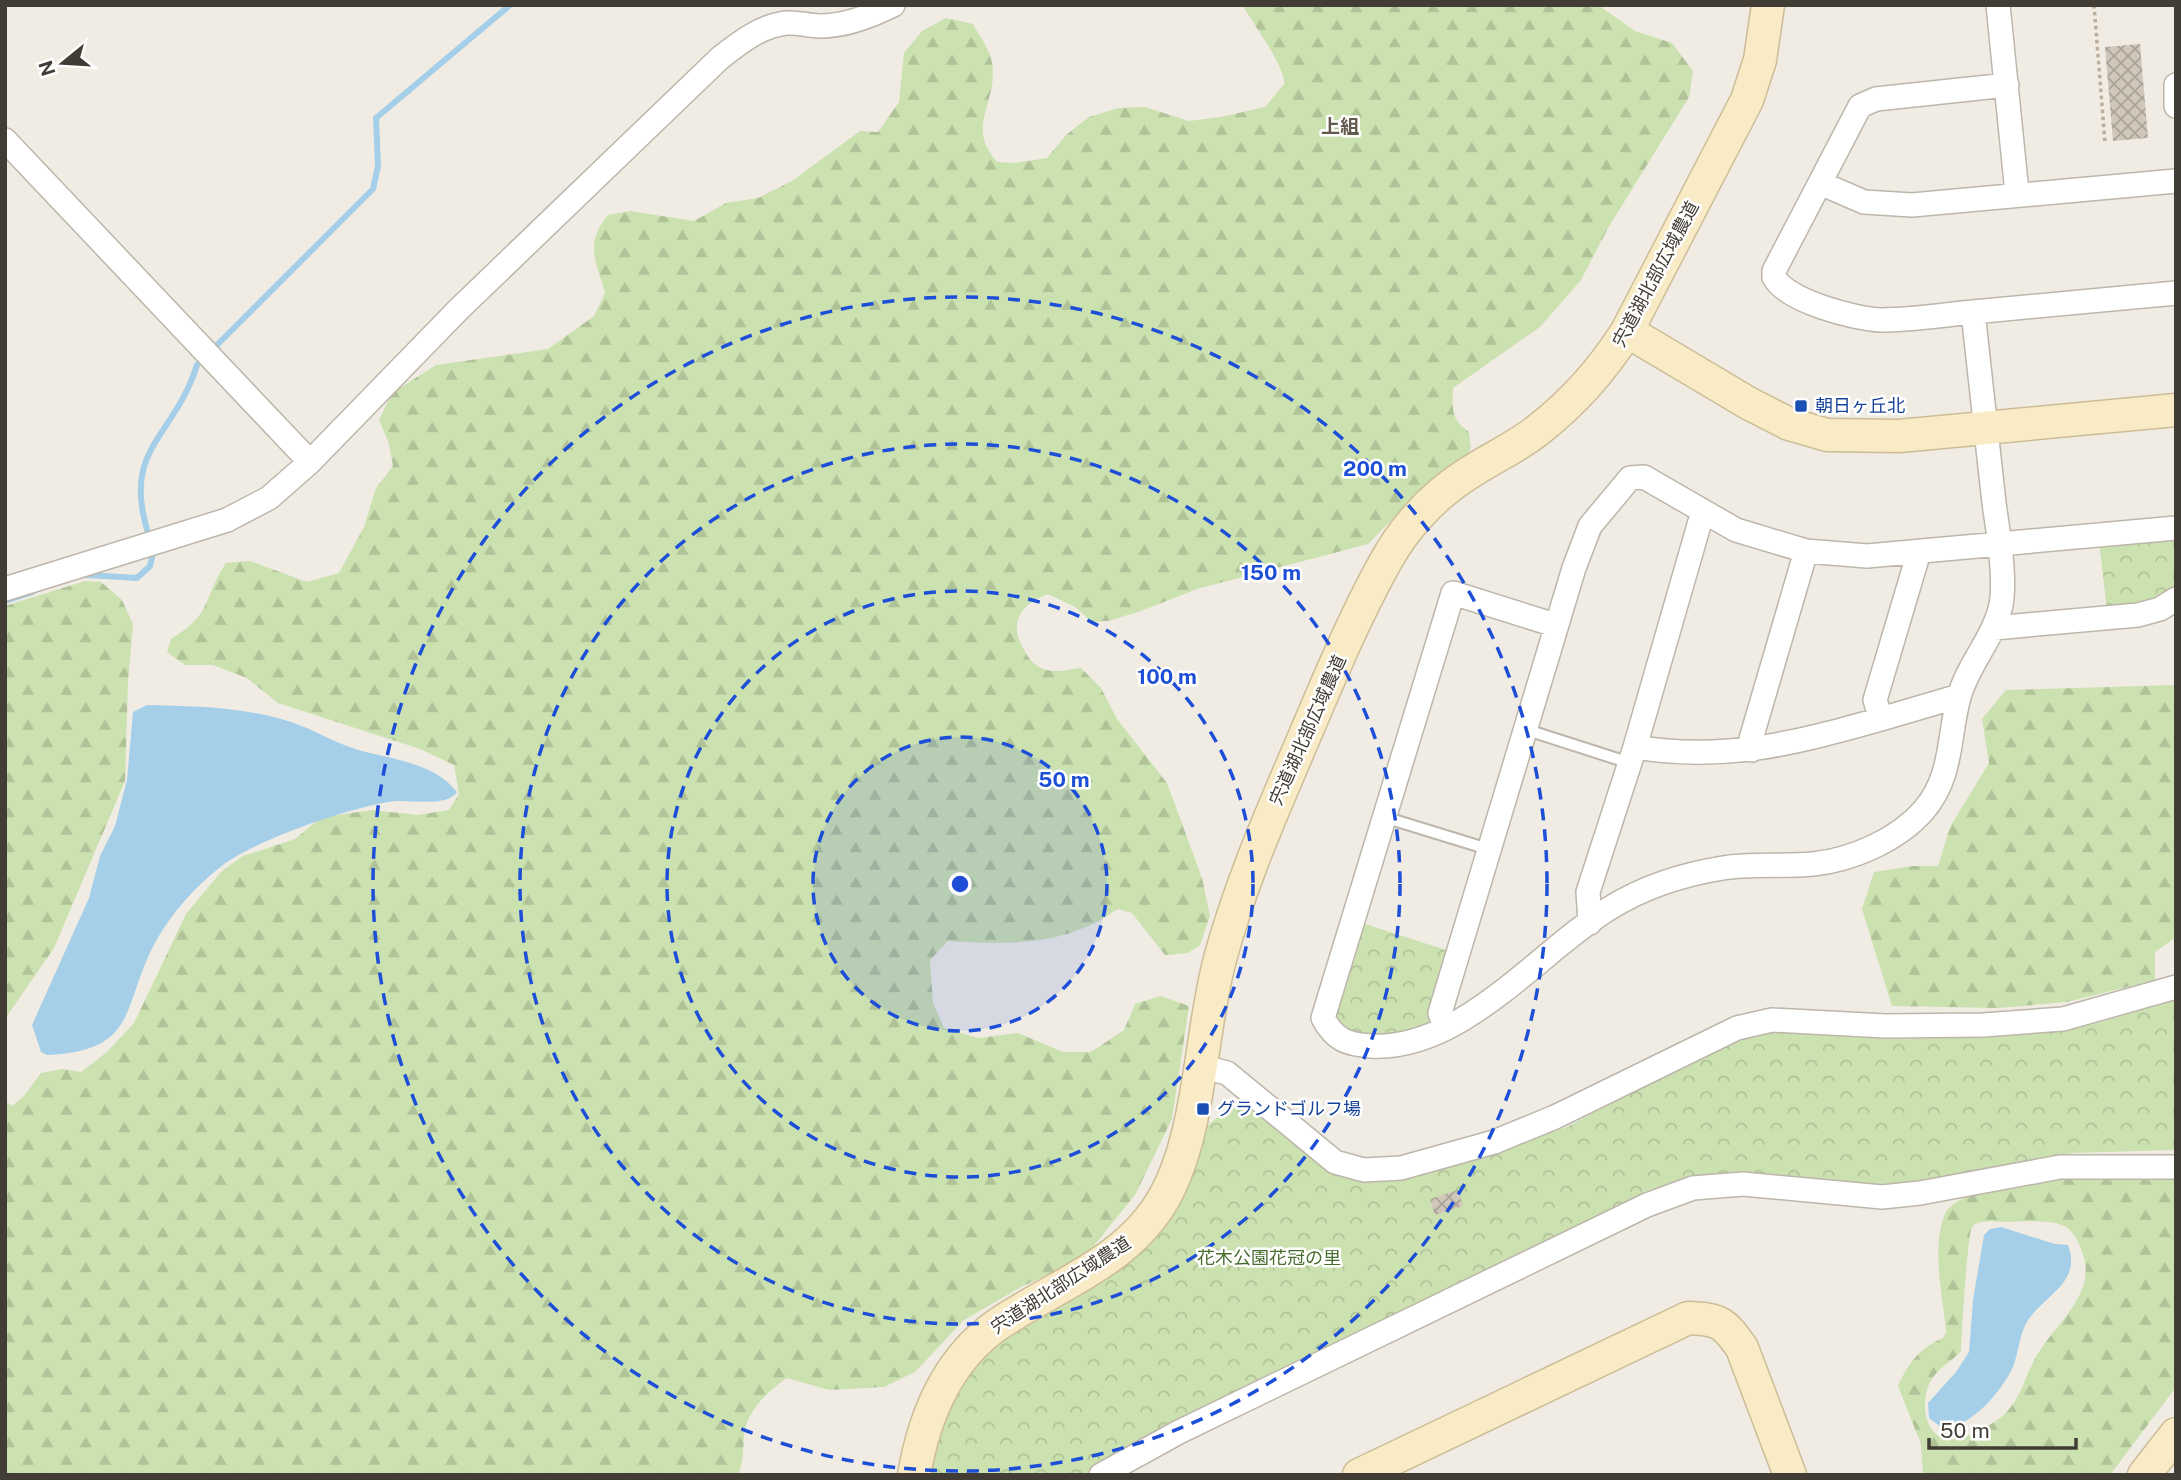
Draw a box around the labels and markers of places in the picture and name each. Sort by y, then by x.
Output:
place label: 朝日ヶ丘北 [1815,395,1905,416]
marker: 朝日ヶ丘北 [1793,398,1809,414]
centre of rings [948,872,972,896]
place label: グランドゴルフ場 [1217,1098,1361,1119]
marker: グランドゴルフ場 [1195,1101,1211,1117]

